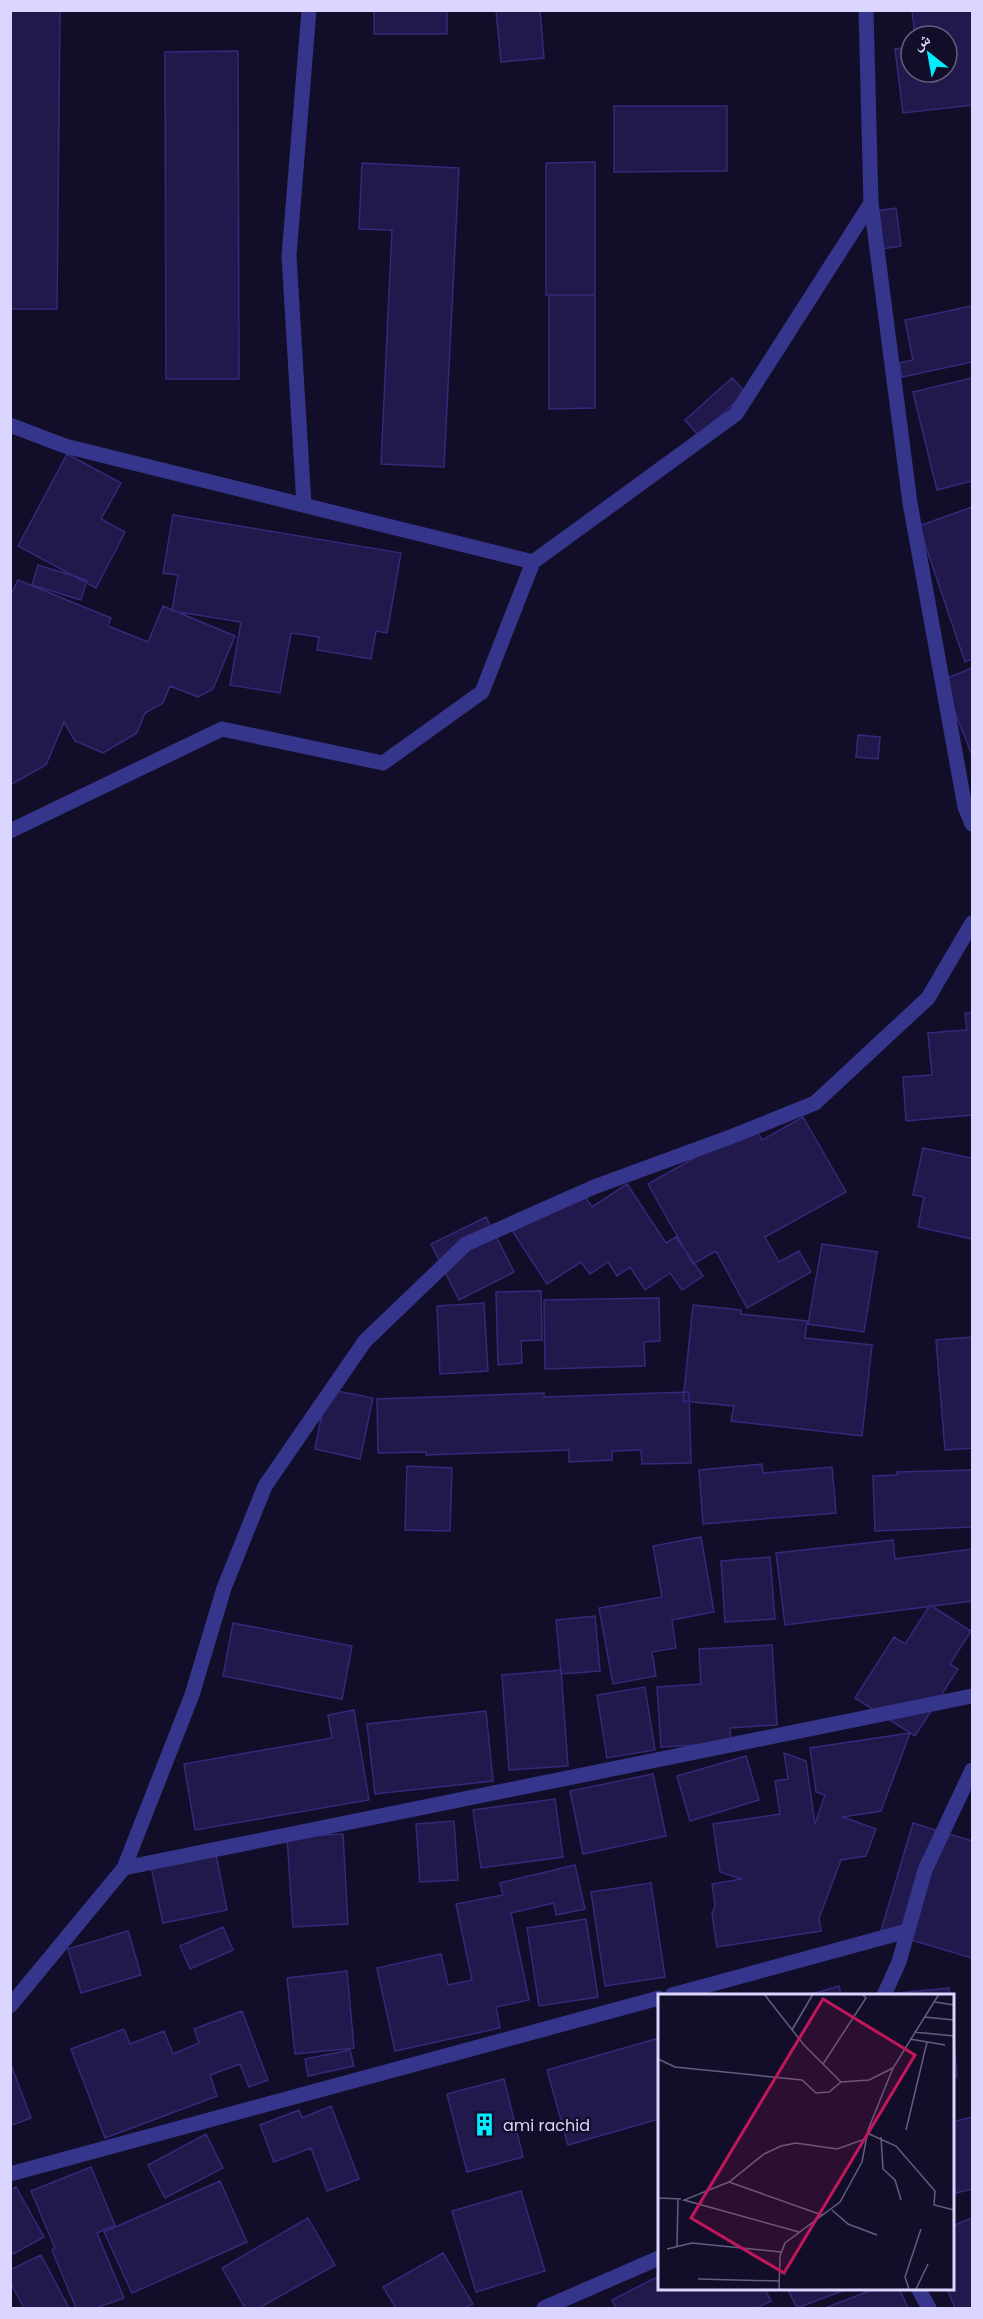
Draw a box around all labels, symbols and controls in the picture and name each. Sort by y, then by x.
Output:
north arrow [899,24,959,84]
text: ش [908,27,935,56]
inset map [658,1994,953,2289]
building icon: ami rachid [472,2112,498,2138]
place label: ami rachid [503,2114,590,2137]

